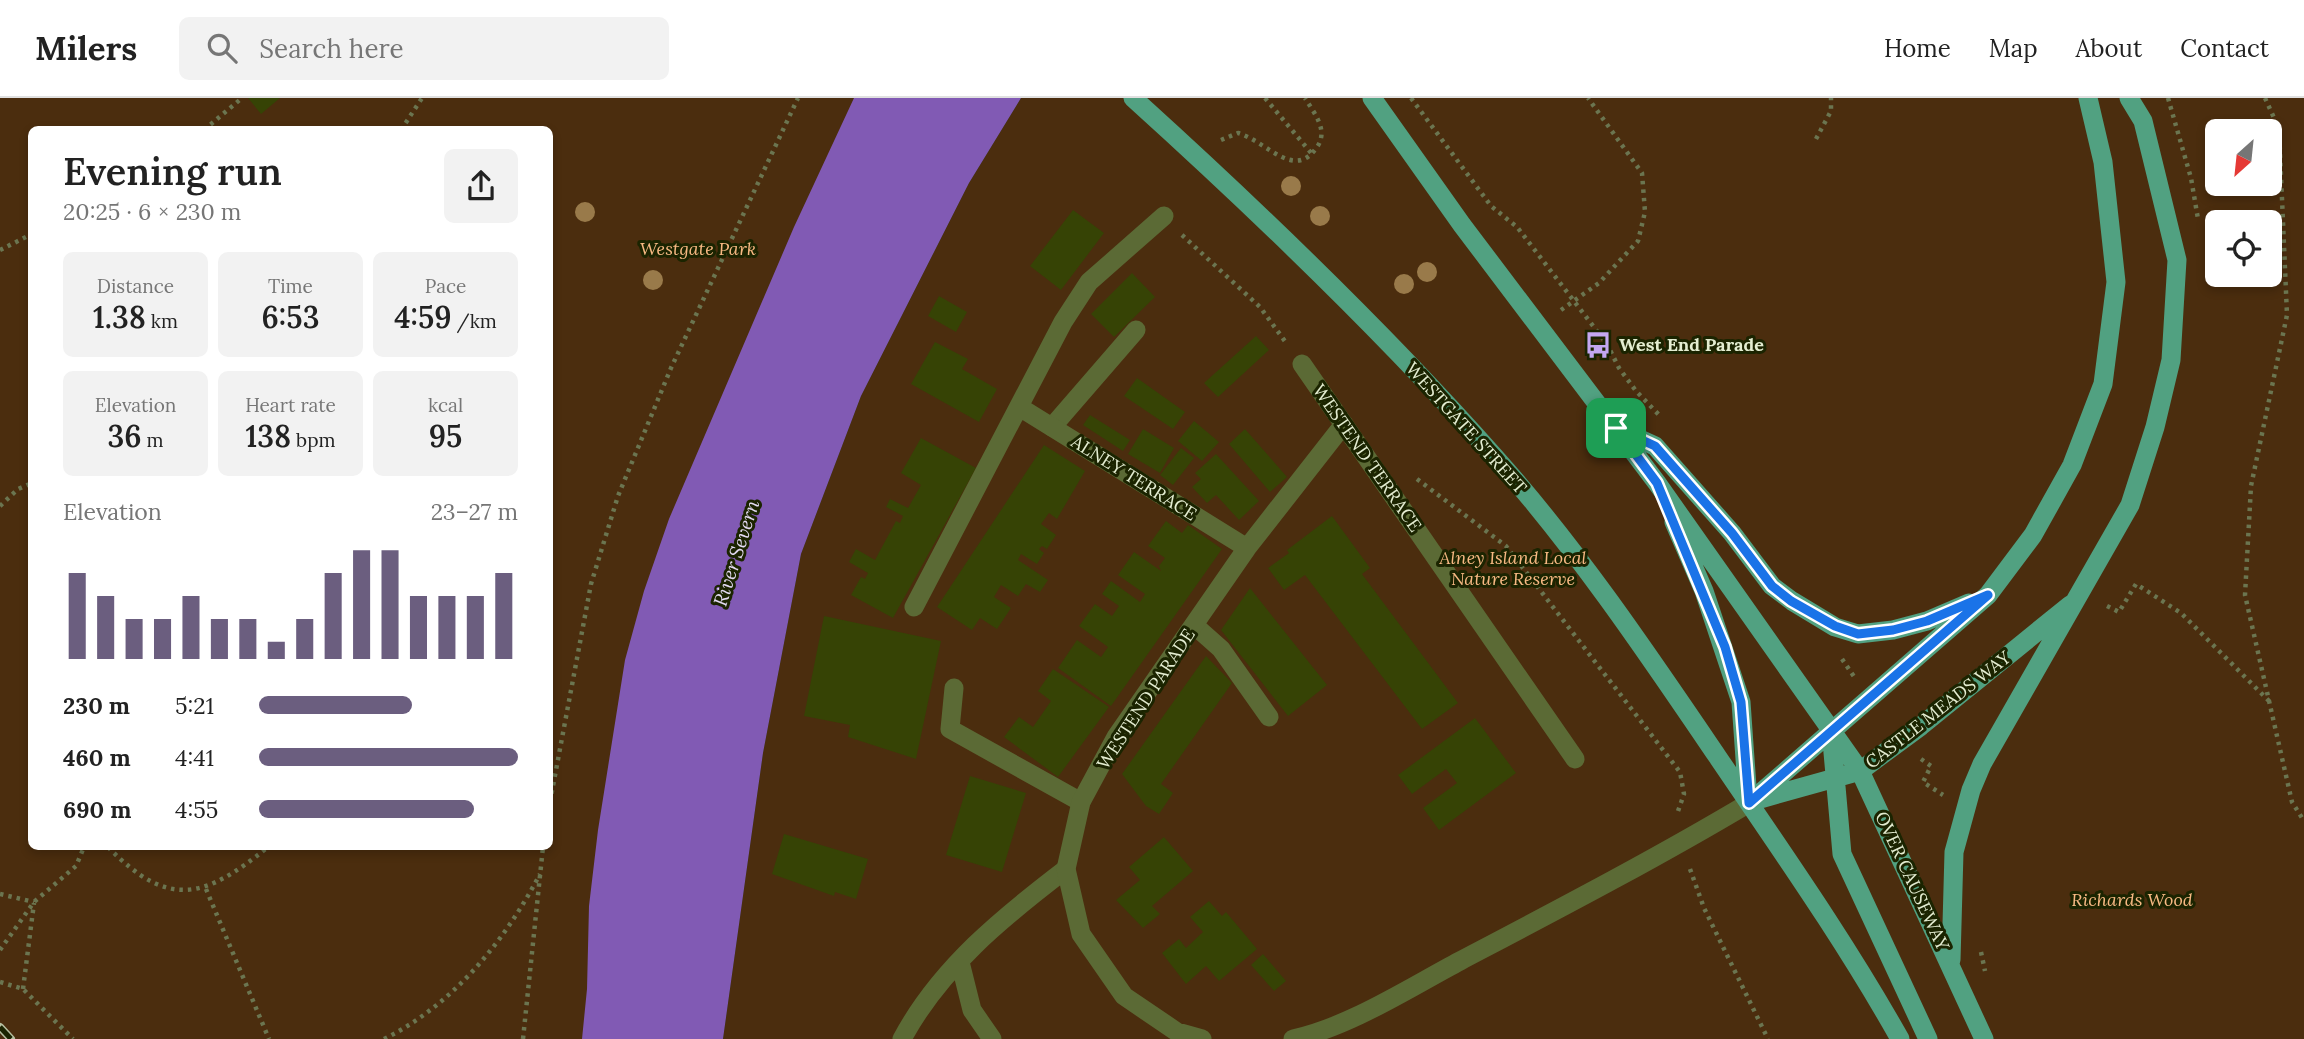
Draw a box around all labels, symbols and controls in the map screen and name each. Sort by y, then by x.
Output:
search box [179,17,669,80]
text: Milers [35,27,137,69]
icon: search [203,29,241,67]
text: Search here [259,32,404,65]
text: Home [1884,33,1951,64]
text: Map [1989,33,2038,64]
text: About [2076,33,2142,64]
text: Contact [2180,33,2269,64]
north arrow [2205,119,2282,196]
map controls [2205,119,2282,287]
text: Evening run [63,147,282,195]
button: share [444,149,518,223]
text: 20:25 · 6 × 230 m [63,197,241,226]
button: locate [2205,210,2282,287]
park label: Westgate Park [640,237,756,260]
text: Distance [97,274,174,298]
text: Time [268,274,313,298]
text: Pace [425,274,466,298]
text: 1.38 [93,298,146,336]
text: 6:53 [262,298,319,336]
text: 4:59 [394,298,452,336]
text: km [146,309,178,333]
text: /km [452,309,497,333]
bus stop icon: West End Parade [1583,330,1613,360]
place label: West End Parade [1619,333,1764,356]
street label: WESTGATE STREET [1401,357,1532,499]
street label: WESTEND TERRACE [1308,379,1427,536]
text: Elevation [95,393,176,417]
text: Heart rate [245,393,336,417]
text: kcal [428,393,463,417]
pin [1586,398,1646,458]
icon: arrive [1597,409,1635,447]
text: 36 [107,417,142,455]
text: 138 [246,417,291,455]
text: 95 [429,417,462,455]
text: m [142,428,164,452]
text: bpm [291,428,336,452]
street label: ALNEY TERRACE [1066,429,1201,525]
text: Elevation [63,497,162,526]
text: 23–27 m [431,497,518,526]
water label: River Severn [708,497,764,609]
park label: Alney Island Local Nature Reserve [1438,546,1587,590]
street label: WESTEND PARADE [1091,624,1200,773]
street label: CASTLE MEADS WAY [1860,645,2015,774]
text: 230 m [63,691,130,720]
text: 5:21 [175,691,214,720]
text: 460 m [63,743,131,772]
text: 4:41 [175,743,214,772]
text: 690 m [63,795,131,824]
text: 4:55 [175,795,218,824]
street label: OVER CAUSEWAY [1870,808,1955,954]
park label: Richards Wood [2071,888,2193,911]

